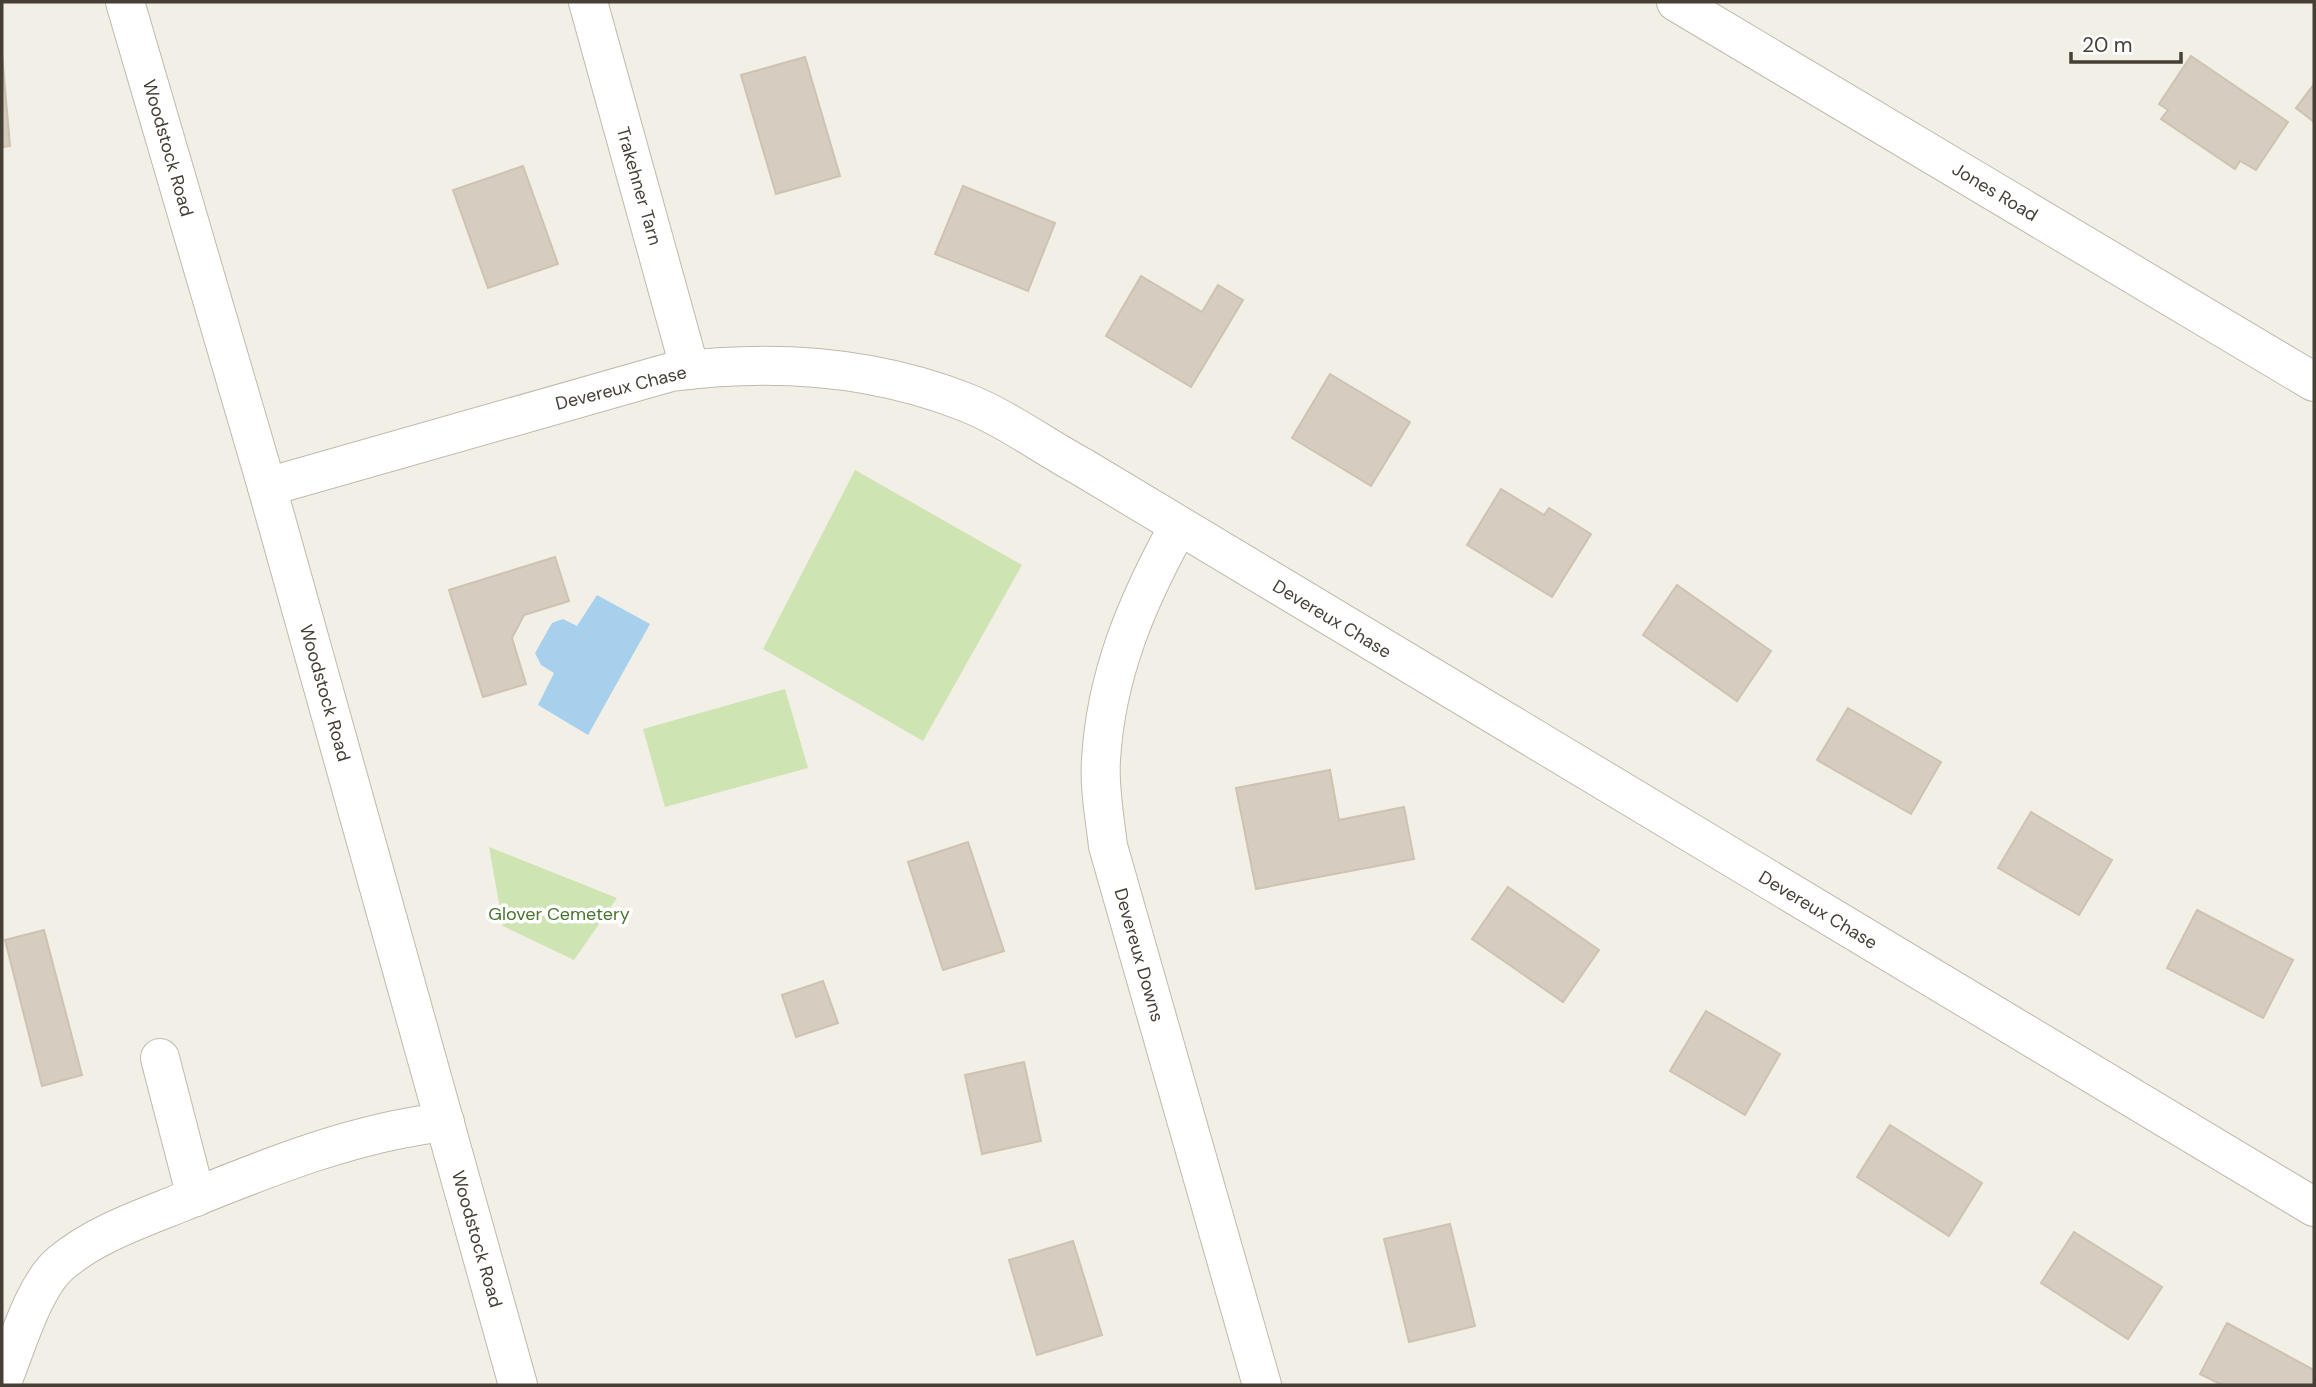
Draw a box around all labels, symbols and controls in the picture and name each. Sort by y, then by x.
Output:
scale bar [2071,21,2181,65]
text: 20 m [2082,31,2133,59]
street label: Woodstock Road [137,77,199,219]
street label: Trakehner Tarn [611,124,667,248]
street label: Jones Road [1948,157,2042,227]
street label: Devereux Chase [553,360,689,416]
street label: Devereux Chase [1268,574,1396,664]
street label: Woodstock Road [294,622,356,764]
street label: Devereux Chase [1754,865,1882,955]
street label: Devereux Downs [1108,885,1170,1025]
park label: Glover Cemetery [488,902,630,926]
street label: Woodstock Road [446,1168,508,1310]

